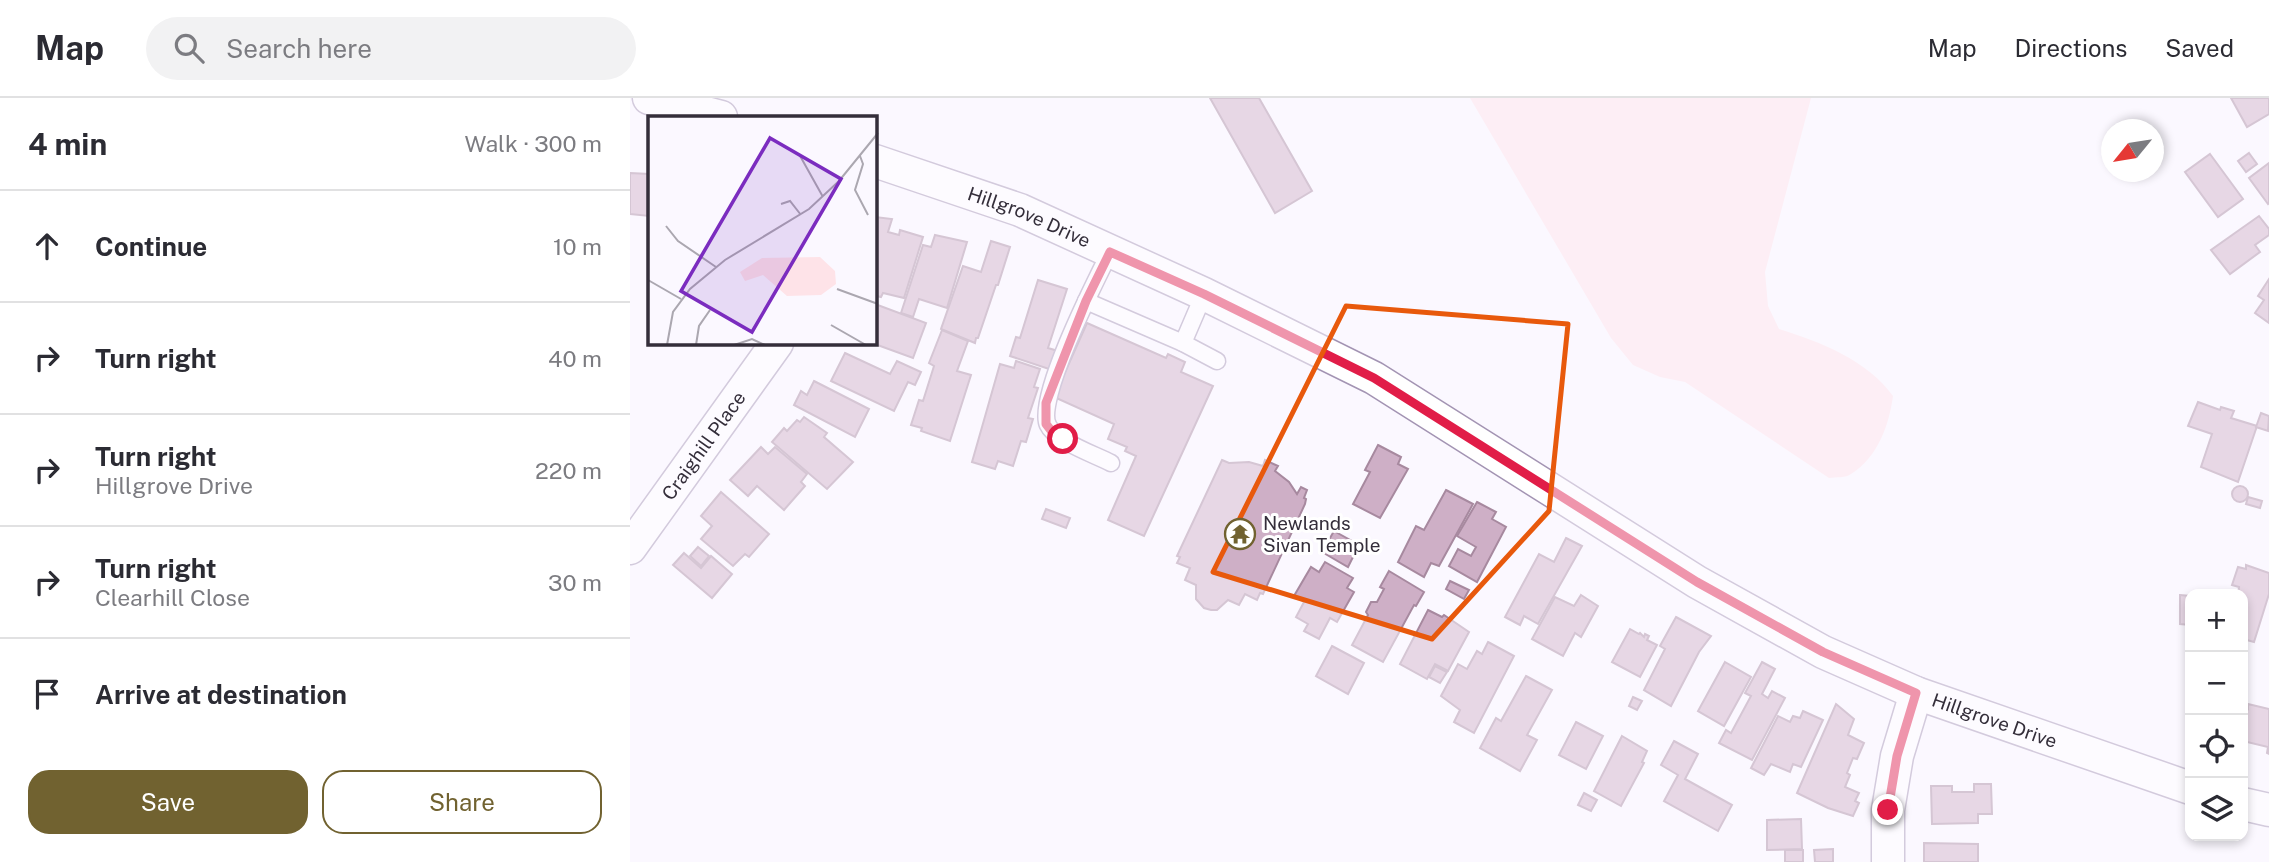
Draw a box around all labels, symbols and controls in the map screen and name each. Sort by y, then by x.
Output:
search box [146,17,636,80]
text: Map [35,29,104,67]
icon: search [170,29,208,67]
text: Search here [226,33,372,64]
text: Map [1928,34,1977,62]
text: Directions [2015,34,2127,62]
text: Saved [2165,34,2234,62]
inset map [648,116,877,345]
north arrow [2101,119,2164,182]
text: 4 min [28,126,107,162]
text: Walk · 300 m [464,130,602,157]
street label: Hillgrove Drive [965,182,1094,252]
icon: ahead [28,227,66,265]
text: Continue [95,231,207,262]
text: 10 m [553,233,602,260]
icon: right [28,339,66,377]
text: Turn right [95,343,217,374]
text: 40 m [548,345,602,372]
street label: Craighill Place [657,387,750,504]
route start [1047,423,1078,454]
text: Turn right [95,441,217,472]
icon: right [28,451,66,489]
text: 220 m [535,457,602,484]
text: Hillgrove Drive [95,472,253,499]
place label: Newlands Sivan Temple [1263,512,1380,556]
temple icon: Newlands Sivan Temple [1223,517,1257,551]
text: Turn right [95,553,217,584]
icon: right [28,563,66,601]
text: 30 m [548,569,602,596]
text: Clearhill Close [95,584,250,611]
map controls [2185,589,2248,841]
button: + [2185,589,2248,652]
button: − [2185,652,2248,715]
icon: arrive [28,675,66,713]
text: Arrive at destination [95,679,347,710]
street label: Hillgrove Drive [1929,688,2060,752]
button: locate [2185,715,2248,778]
button: Save [28,770,308,834]
button: Share [322,770,602,834]
button: layers [2185,778,2248,841]
route end [1872,794,1903,825]

